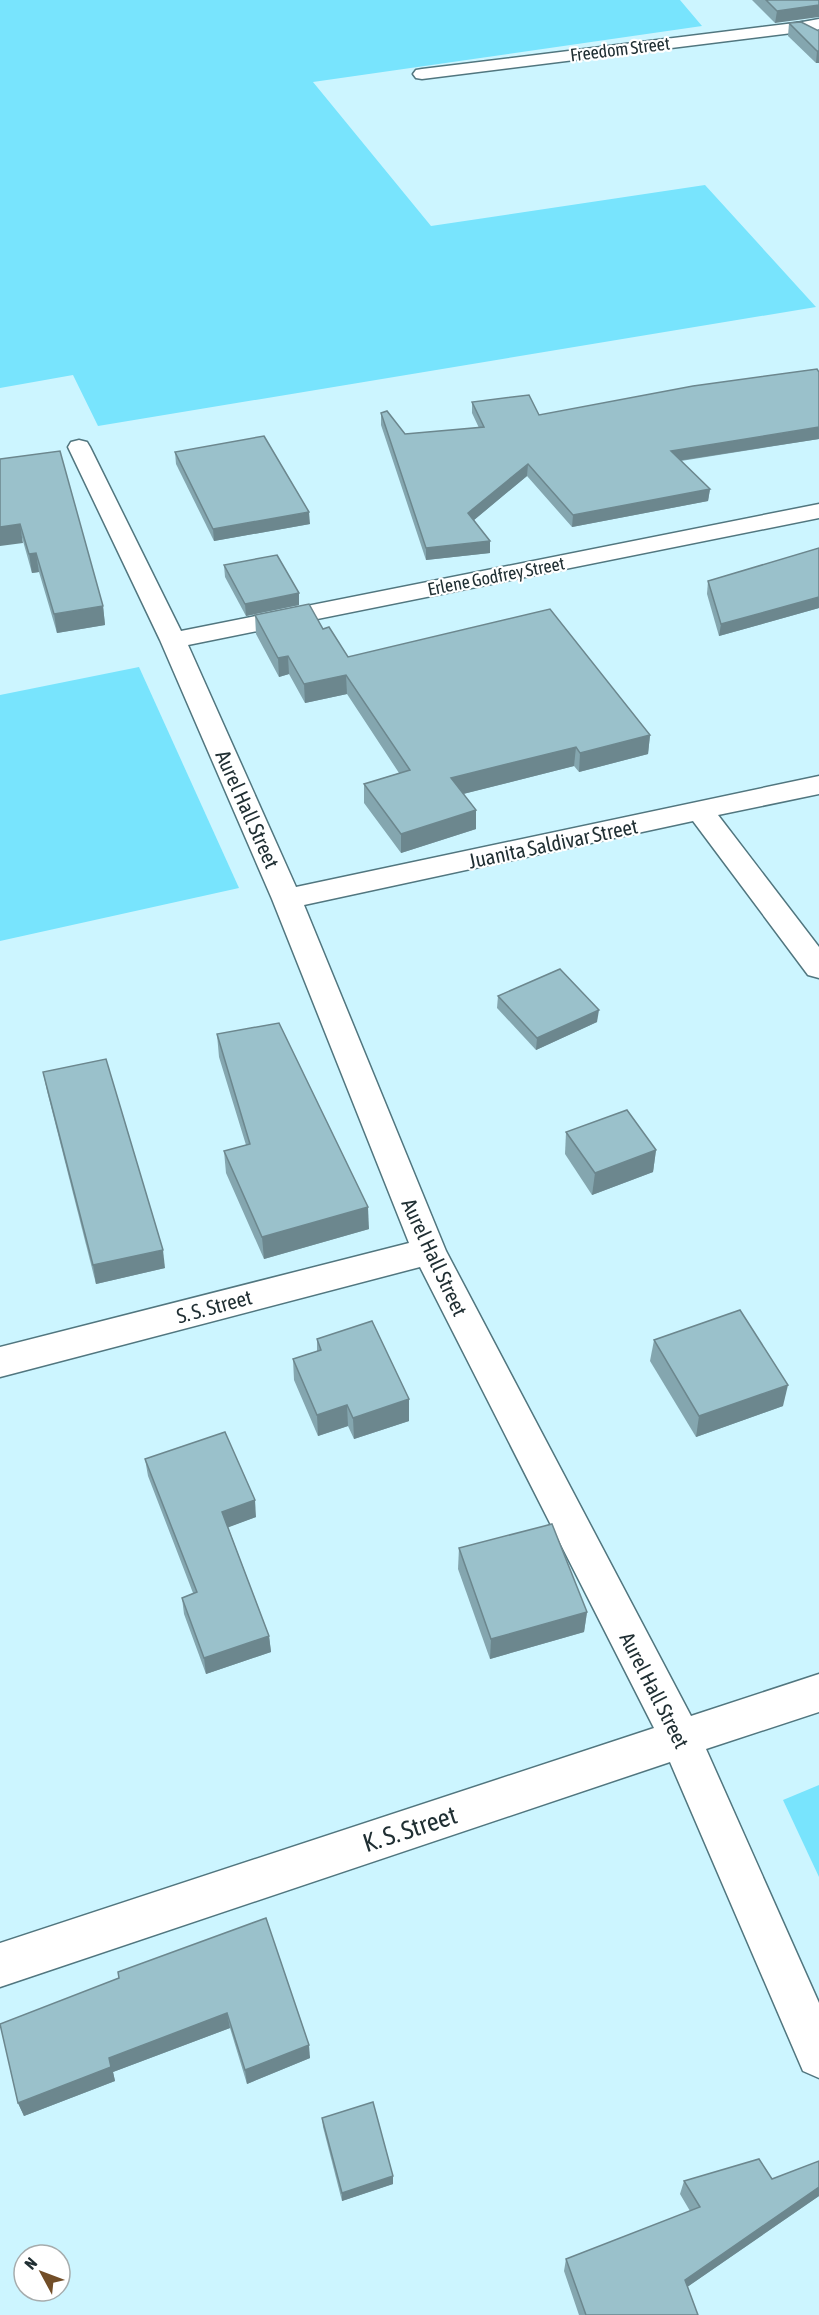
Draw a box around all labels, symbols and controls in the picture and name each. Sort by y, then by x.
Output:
street label: Freedom Street [569,32,671,66]
street label: Erlene Godfrey Street [426,552,566,600]
street label: Aurel Hall Street [211,746,285,872]
street label: Juanita Saldivar Street [466,813,640,873]
street label: Aurel Hall Street [397,1195,473,1319]
street label: S. S. Street [174,1284,254,1328]
street label: Aurel Hall Street [616,1628,694,1752]
street label: K. S. Street [359,1800,461,1858]
north arrow [12,2243,72,2303]
text: N [21,2254,41,2273]

